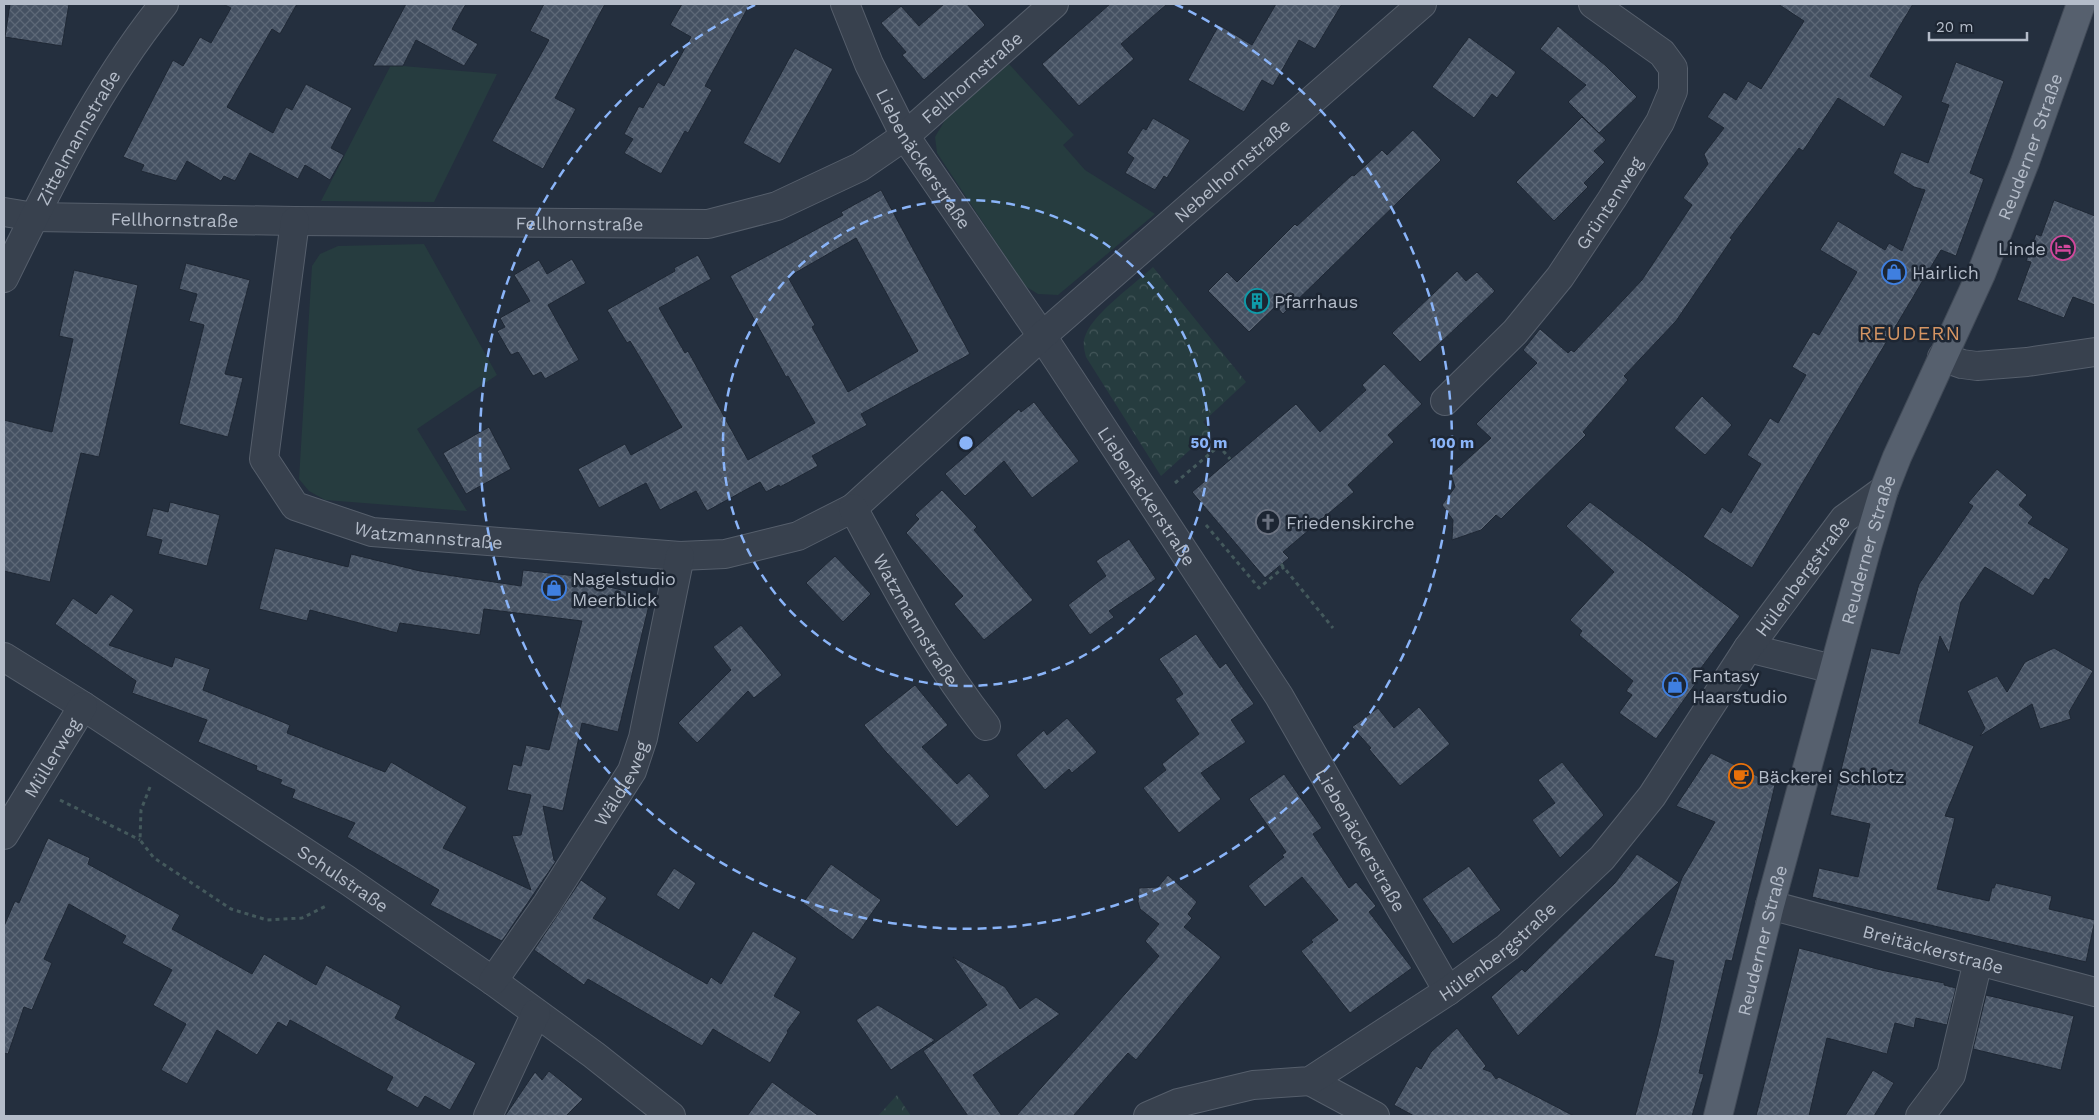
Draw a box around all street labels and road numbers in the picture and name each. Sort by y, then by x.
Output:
street label: Fellhornstraße [917,27,1026,127]
street label: Zittelmannstraße [32,66,124,208]
street label: Reuderner Straße [1993,70,2066,223]
street label: Liebenäckerstraße [872,85,976,233]
street label: Nebelhornstraße [1170,114,1294,226]
street label: Grüntenweg [1571,152,1647,253]
street label: Fellhornstraße [111,208,239,231]
street label: Fellhornstraße [516,212,643,234]
street label: Liebenäckerstraße [1094,422,1201,569]
street label: Reuderner Straße [1836,472,1900,627]
street label: Hülenbergstraße [1750,511,1854,640]
street label: Watzmannstraße [351,516,503,553]
street label: Watzmannstraße [869,550,963,689]
street label: Müllerweg [19,713,84,801]
street label: Wäldleweg [589,738,652,830]
street label: Liebenäckerstraße [1312,764,1411,915]
street label: Schulstraße [294,840,393,916]
street label: Reuderner Straße [1733,863,1791,1018]
street label: Hülenbergstraße [1434,897,1560,1005]
street label: Breitäckerstraße [1861,920,2006,978]

